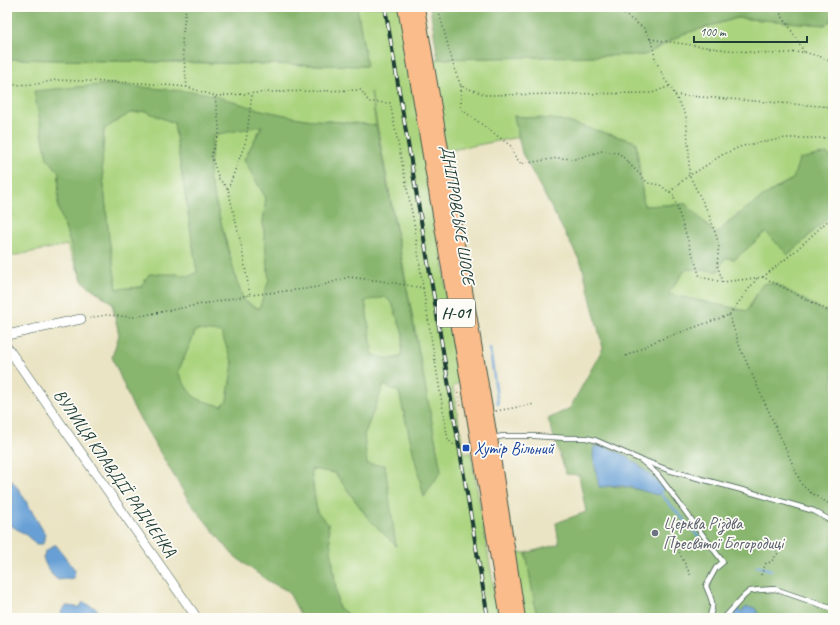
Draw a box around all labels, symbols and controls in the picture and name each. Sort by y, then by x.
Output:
scale bar [694,18,807,44]
text: 100 m [700,24,727,40]
street label: ДНІПРОВСЬКЕ ШОСЕ [437,144,480,288]
road number: Н-01 [437,299,475,327]
street label: ВУЛИЦЯ КЛАВДІЇ РАДЧЕНКА [49,385,181,561]
place label: Хутір Вільний [474,438,555,459]
marker: Хутір Вільний [461,443,471,453]
place label: Церква Різдва Пресвятої Богородиці [663,513,785,554]
marker: Церква Різдва Пресвятої Богородиці [650,528,660,538]

